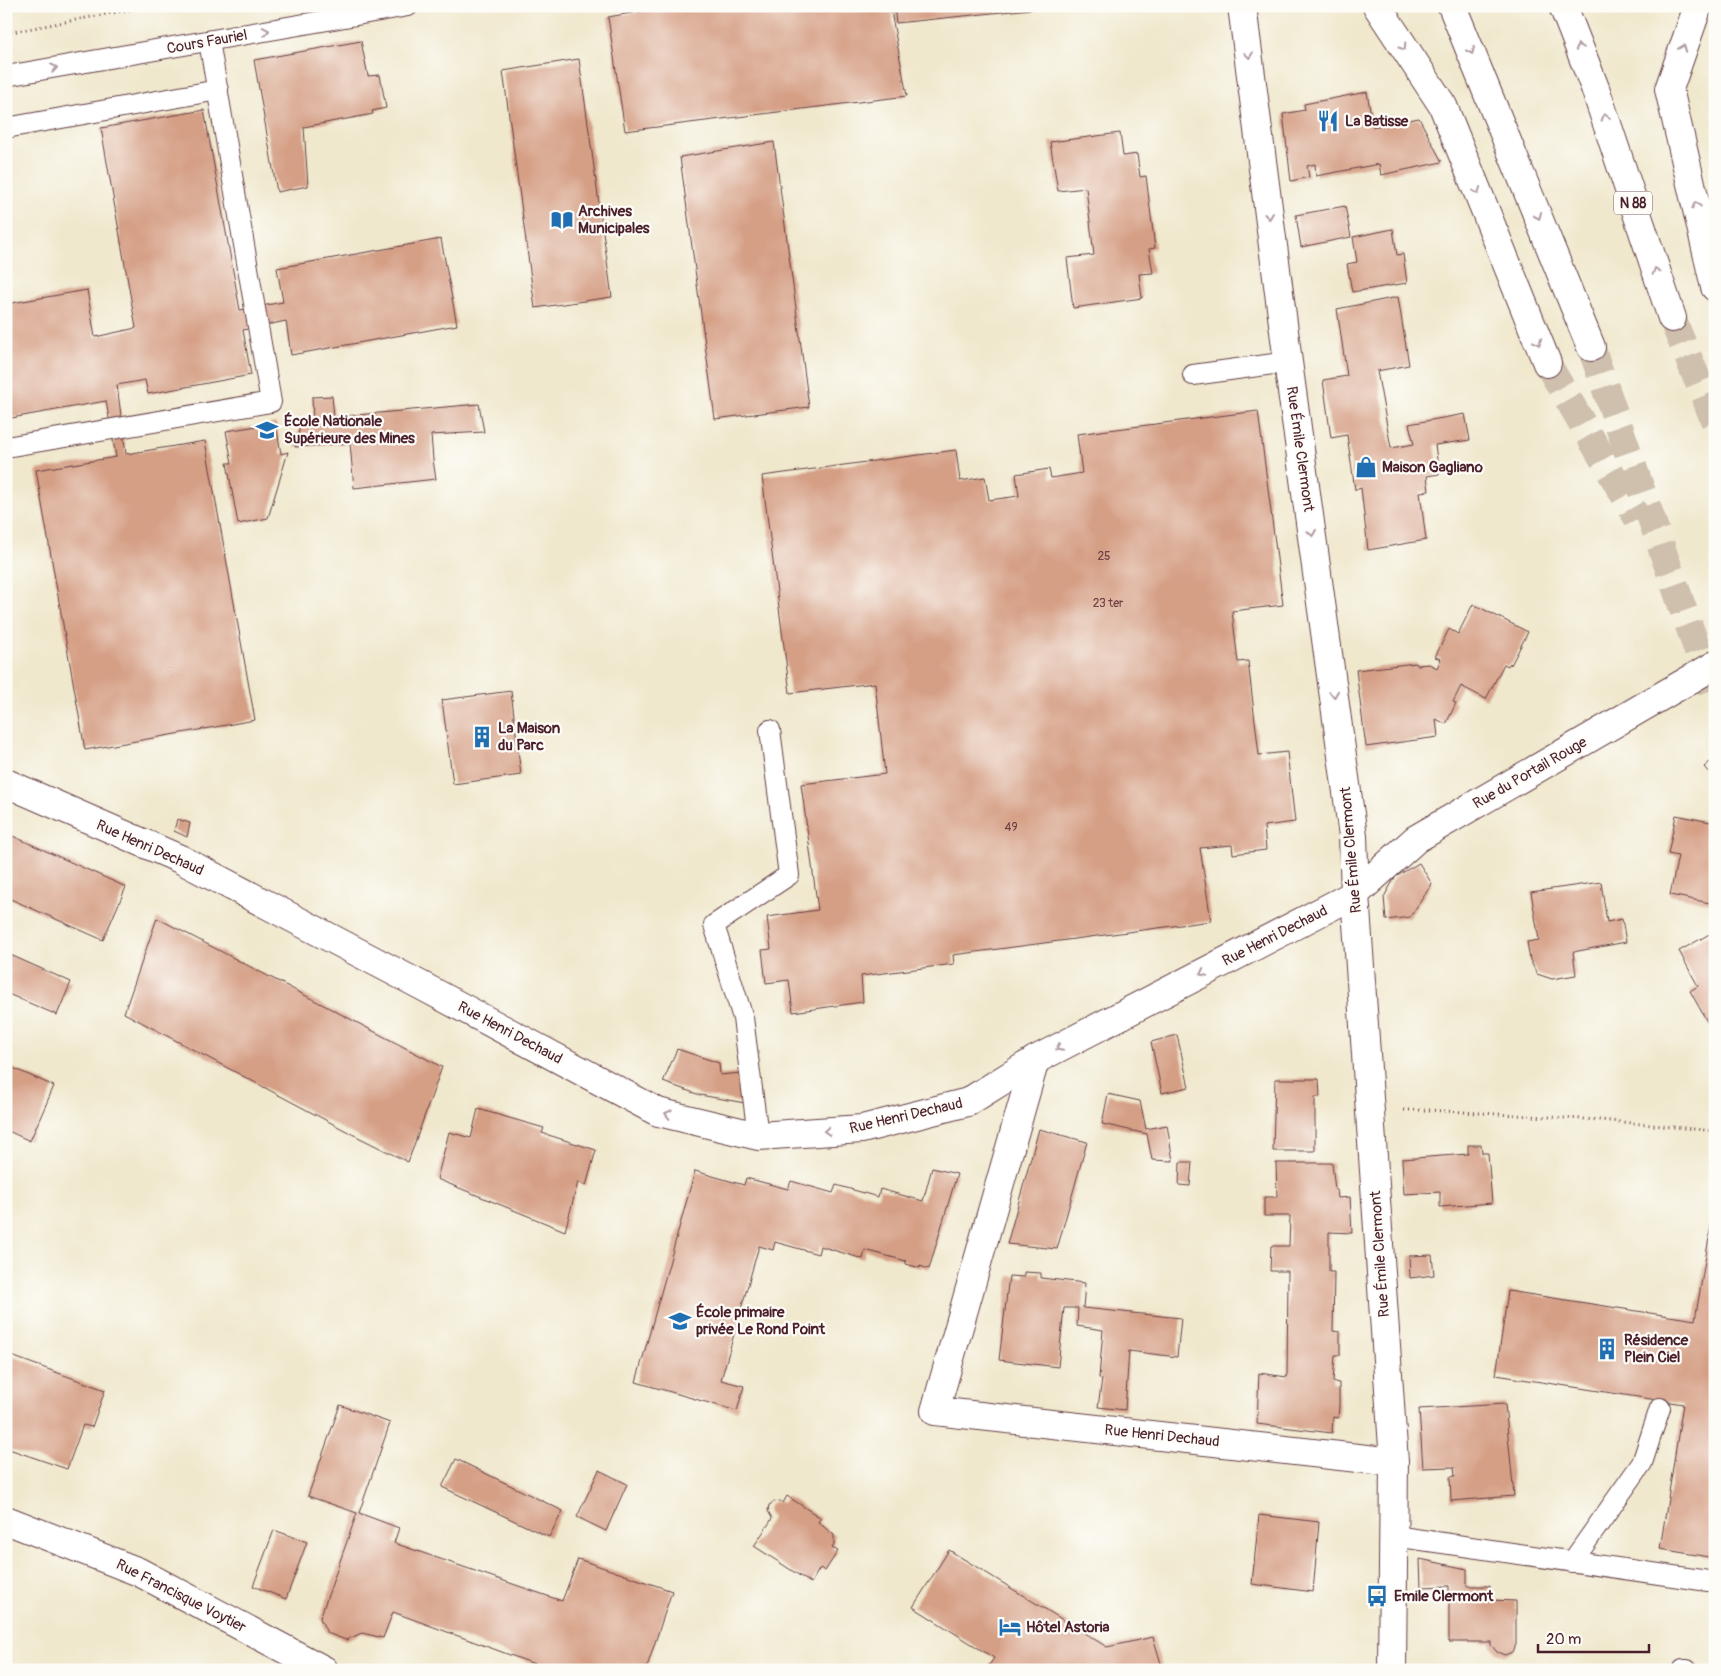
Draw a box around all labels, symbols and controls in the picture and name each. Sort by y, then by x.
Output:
street label: Cours Fauriel [165,26,249,58]
one-way arrow [262,27,270,37]
one-way arrow [1397,42,1407,51]
one-way arrow [1575,43,1585,52]
one-way arrow [1678,44,1688,53]
one-way arrow [1464,46,1475,55]
one-way arrow [1243,50,1253,59]
one-way arrow [50,64,59,74]
restaurant icon: La Batisse [1315,108,1341,134]
place label: La Batisse [1345,112,1409,131]
one-way arrow [1601,114,1611,122]
one-way arrow [1471,186,1481,195]
road number: N 88 [1614,192,1652,214]
one-way arrow [1691,201,1702,209]
place label: Archives Municipales [578,202,650,238]
library icon: Archives Municipales [549,207,575,233]
one-way arrow [1532,211,1542,220]
one-way arrow [1263,212,1274,220]
one-way arrow [1652,268,1662,276]
one-way arrow [1532,337,1542,345]
street label: Rue Émile Clermont [1282,385,1318,514]
place label: École Nationale Supérieure des Mines [284,412,415,448]
school or university icon: École Nationale Supérieure des Mines [254,417,280,443]
shop icon: Maison Gagliano [1353,454,1379,480]
place label: Maison Gagliano [1382,458,1483,477]
one-way arrow [1306,529,1316,537]
house number: 25 [1097,549,1111,564]
house number: 23 ter [1093,596,1124,611]
one-way arrow [1328,690,1339,698]
place label: La Maison du Parc [498,719,561,755]
building icon: La Maison du Parc [469,724,495,750]
street label: Rue du Portail Rouge [1470,732,1591,813]
street label: Rue Émile Clermont [1336,785,1366,914]
street label: Rue Henri Dechaud [93,816,207,880]
house number: 49 [1004,820,1018,835]
street label: Rue Henri Dechaud [1219,901,1331,971]
one-way arrow [1199,967,1208,977]
street label: Rue Henri Dechaud [454,997,566,1069]
one-way arrow [1055,1042,1064,1052]
street label: Rue Henri Dechaud [848,1094,964,1138]
one-way arrow [663,1109,672,1120]
one-way arrow [823,1126,831,1137]
street label: Rue Émile Clermont [1366,1189,1394,1318]
place label: École primaire privée Le Rond Point [696,1303,826,1339]
school or university icon: École primaire privée Le Rond Point [667,1308,693,1334]
place label: Résidence Plein Ciel [1624,1331,1689,1367]
building icon: Résidence Plein Ciel [1594,1336,1620,1362]
street label: Rue Henri Dechaud [1103,1421,1221,1451]
street label: Rue Francisque Voytier [113,1555,250,1637]
bus stop icon: Emile Clermont [1364,1583,1390,1609]
place label: Emile Clermont [1394,1587,1494,1606]
hotel icon: Hôtel Astoria [997,1614,1023,1640]
place label: Hôtel Astoria [1026,1618,1110,1637]
scale bar [1538,1621,1650,1653]
text: 20 m [1546,1630,1581,1649]

